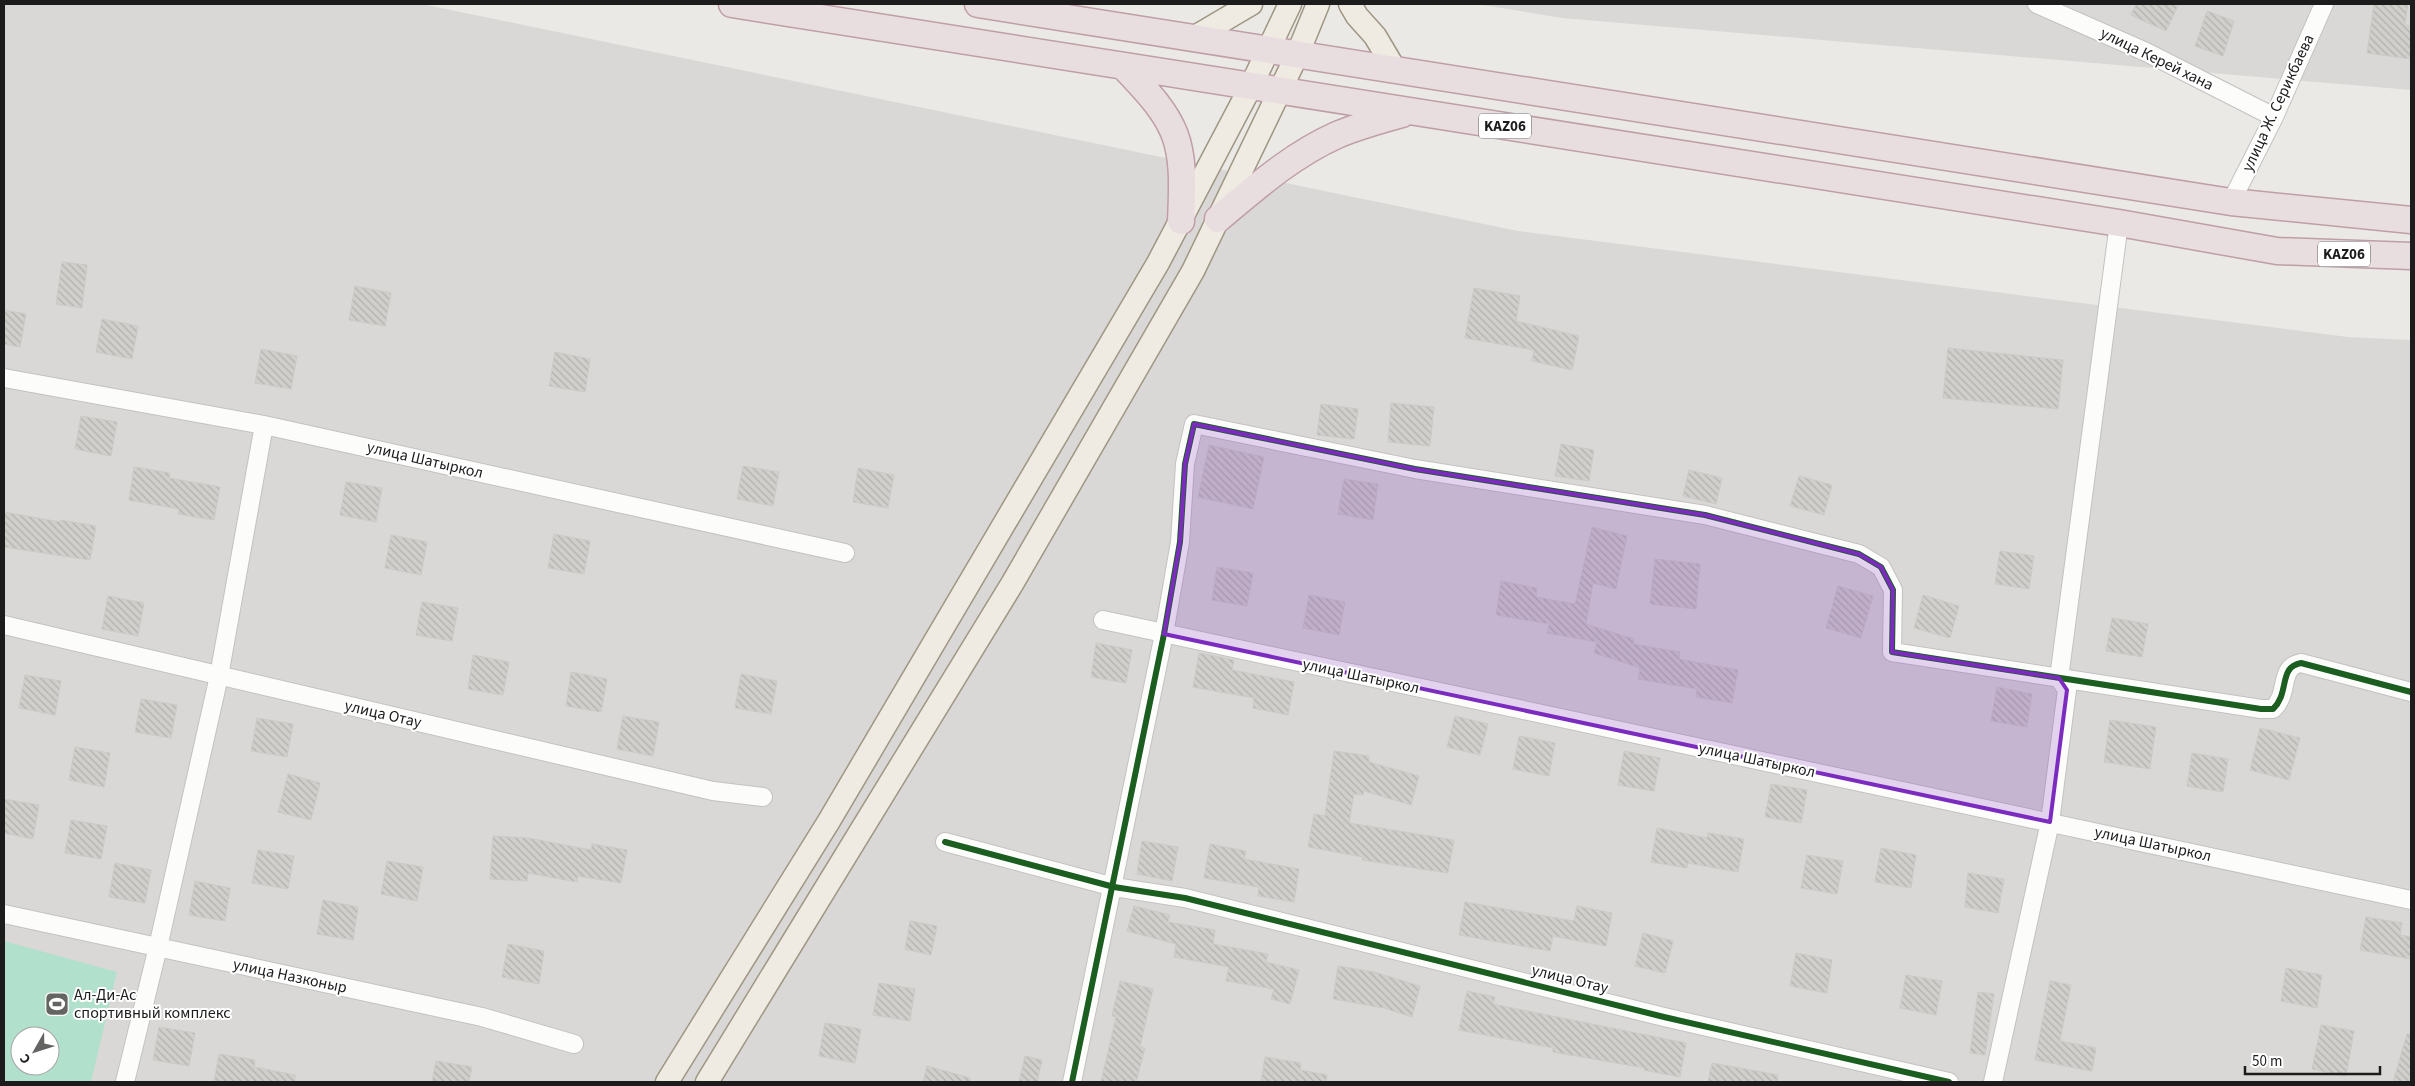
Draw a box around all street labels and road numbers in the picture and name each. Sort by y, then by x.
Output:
street label: улица Керей хана [2097,22,2217,96]
street label: улица Ж. Серикбаева [2237,31,2319,175]
road number: KАZ06 [1479,114,1531,138]
road number: KАZ06 [2318,242,2370,266]
street label: улица Шатыркол [365,436,485,484]
street label: улица Шатыркол [1301,653,1421,699]
street label: улица Отау [342,694,424,734]
street label: улица Шатыркол [1697,737,1817,783]
street label: улица Шатыркол [2093,821,2213,867]
street label: улица Назконыр [231,953,349,999]
street label: улица Отау [1529,959,1611,999]

